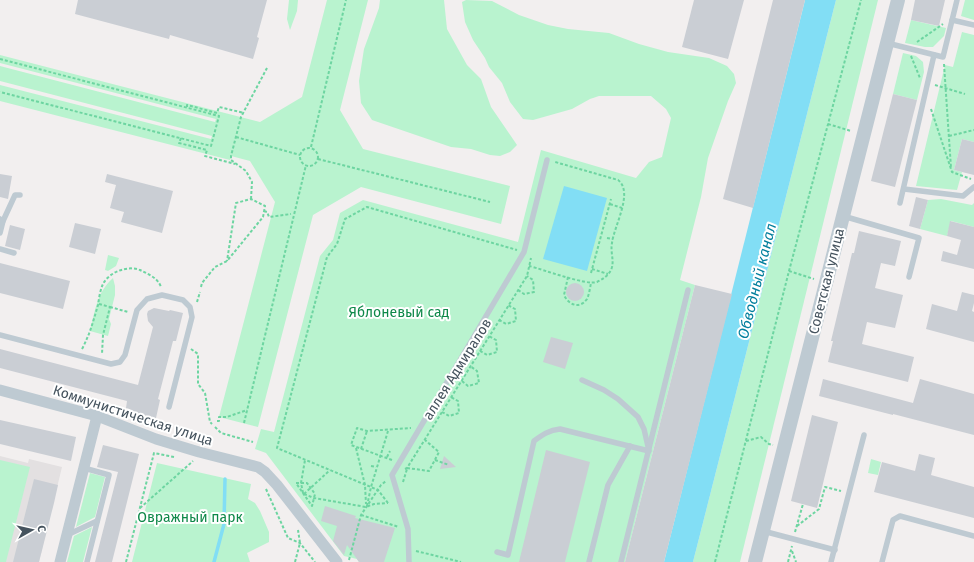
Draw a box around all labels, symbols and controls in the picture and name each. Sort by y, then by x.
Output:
water label: Обводный канал [734,221,780,341]
street label: Советская улица [805,226,848,336]
park label: Яблоневый сад [349,304,450,321]
street label: аллея Адмиралов [419,315,495,423]
street label: Коммунистическая улица [51,382,215,449]
park label: Овражный парк [137,509,244,526]
north arrow [12,510,52,550]
text: С [35,525,48,533]

